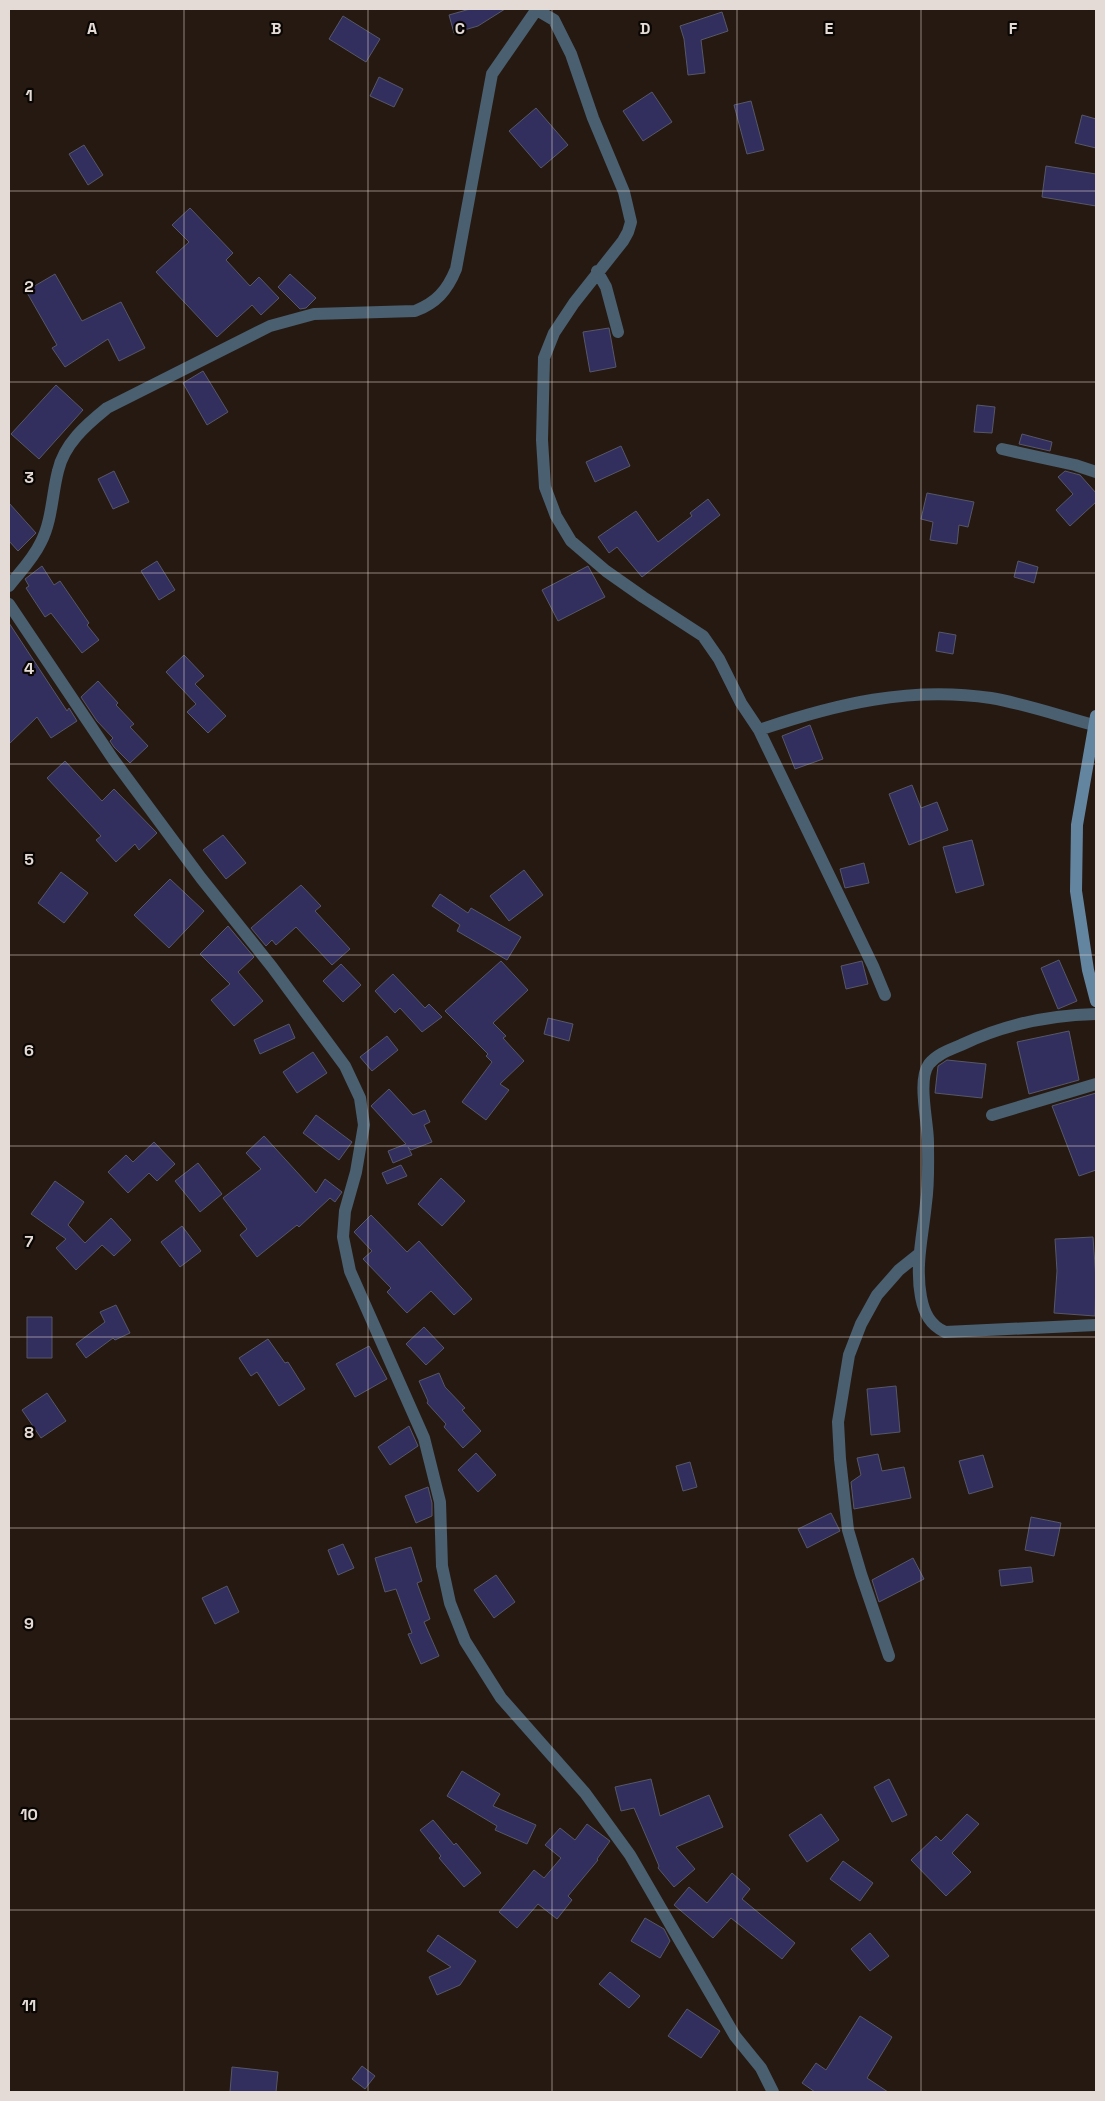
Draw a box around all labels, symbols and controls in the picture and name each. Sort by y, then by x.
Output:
text: A [87,18,97,39]
text: B [271,18,281,39]
text: C [455,18,465,39]
text: D [640,18,650,39]
text: E [825,18,834,39]
text: F [1009,18,1018,39]
text: 1 [25,85,33,106]
text: 2 [24,276,34,297]
text: 3 [24,467,34,488]
text: 4 [24,658,34,679]
text: 5 [24,849,34,870]
text: 6 [24,1040,34,1061]
text: 7 [25,1231,34,1252]
text: 8 [24,1422,34,1443]
text: 9 [24,1613,34,1634]
text: 10 [20,1804,38,1825]
text: 11 [22,1995,36,2016]

